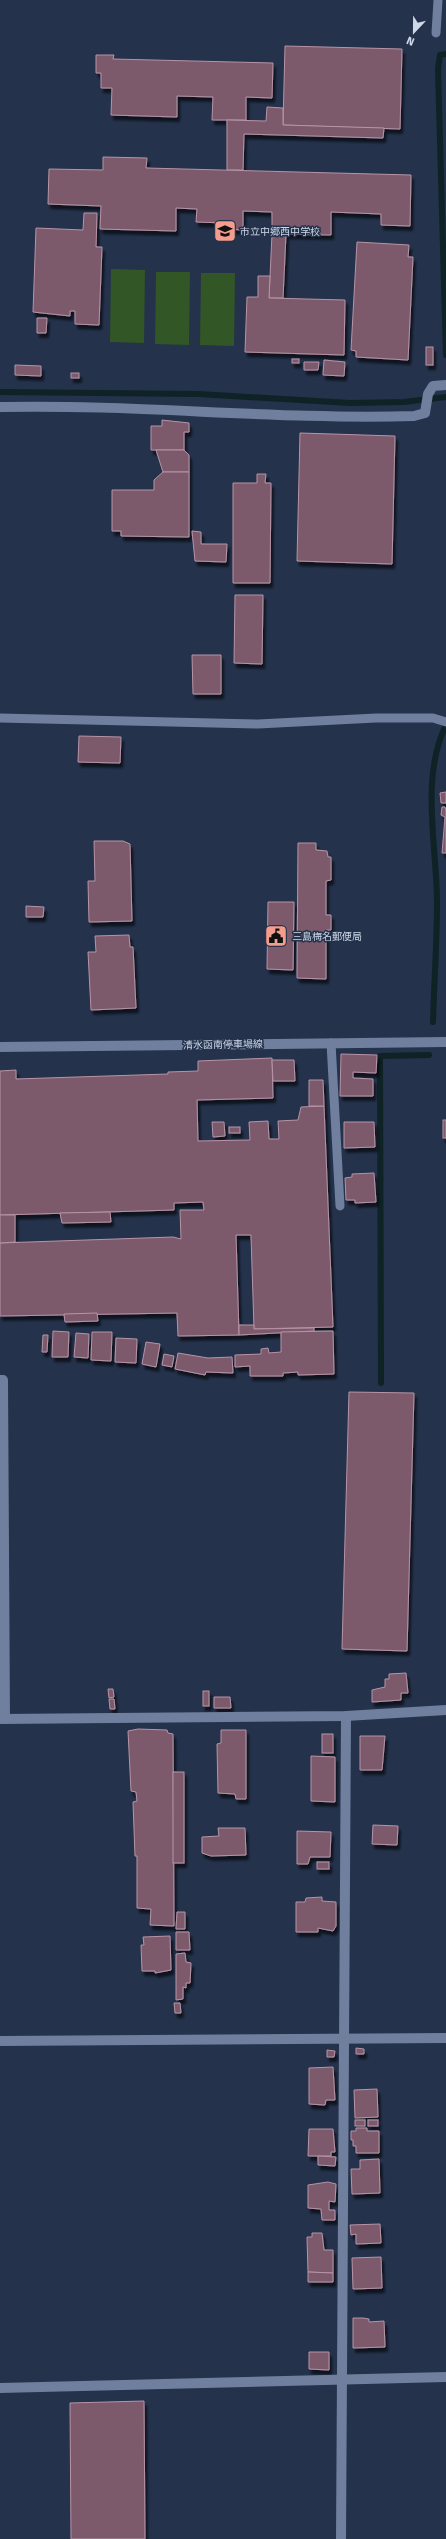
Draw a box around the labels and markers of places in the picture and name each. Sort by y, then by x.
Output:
school or university icon: 市立中郷西中学校 [212,218,238,244]
place label: 市立中郷西中学校 [240,226,320,238]
public building icon: 三島梅名郵便局 [263,923,289,949]
place label: 三島梅名郵便局 [292,931,362,943]

